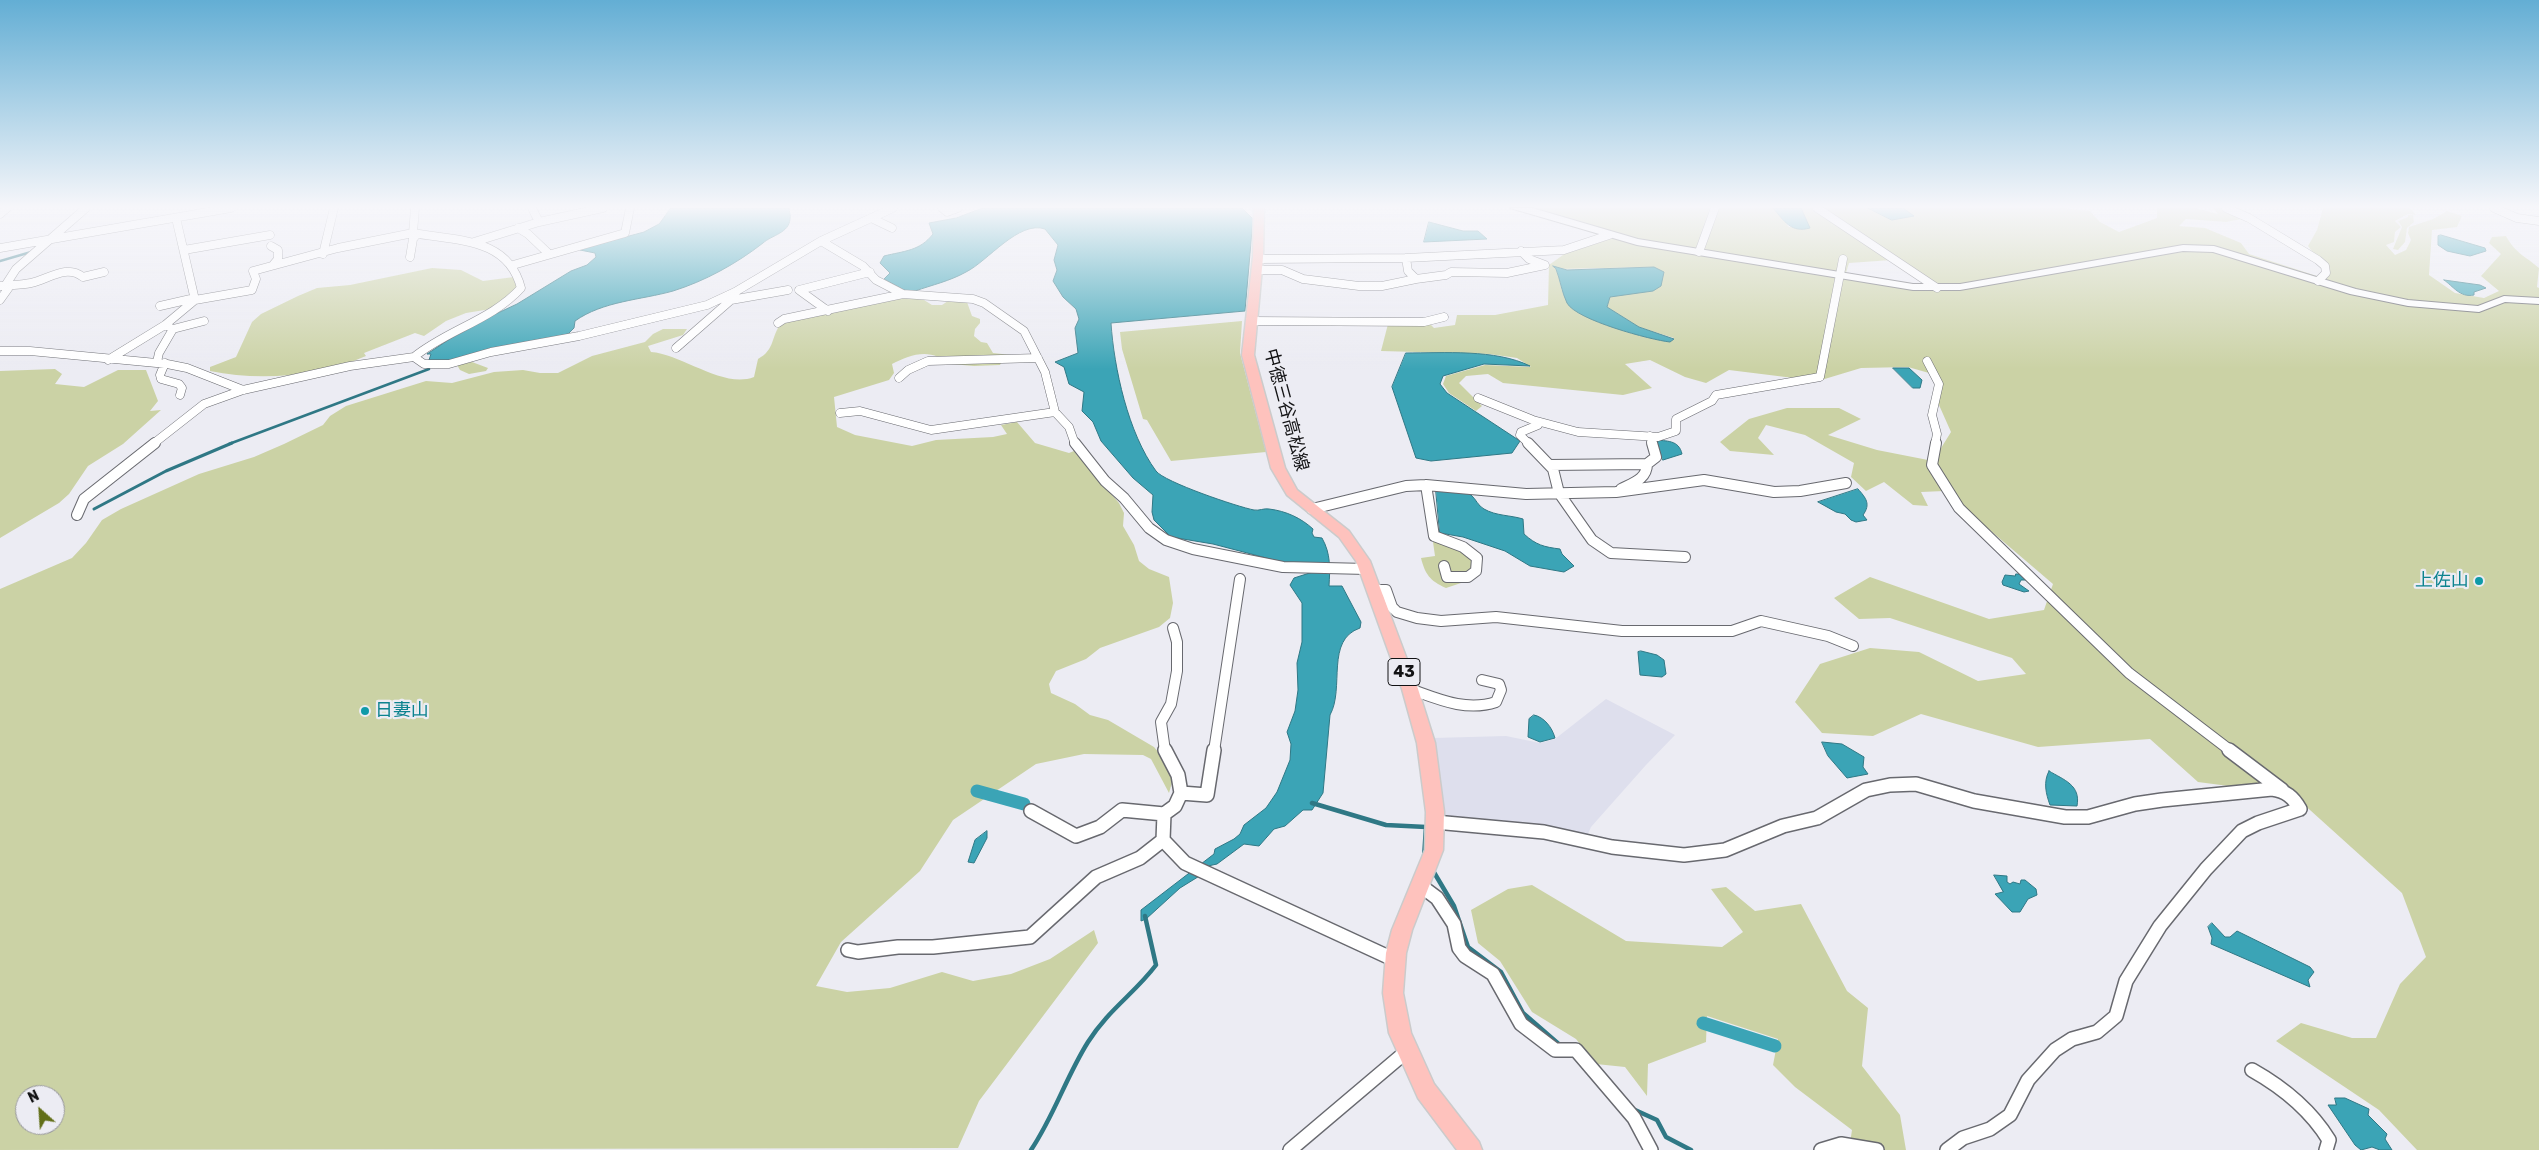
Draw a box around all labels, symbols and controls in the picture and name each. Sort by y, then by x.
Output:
street label: 中徳三谷高松線 [1259,346,1313,474]
place label: 上佐山 [2415,570,2469,592]
marker: 上佐山 [2473,575,2485,587]
road number: 43 [1388,659,1420,686]
place label: 日妻山 [375,700,429,722]
marker: 日妻山 [359,705,371,717]
north arrow [15,1085,65,1135]
text: N [25,1087,42,1107]

